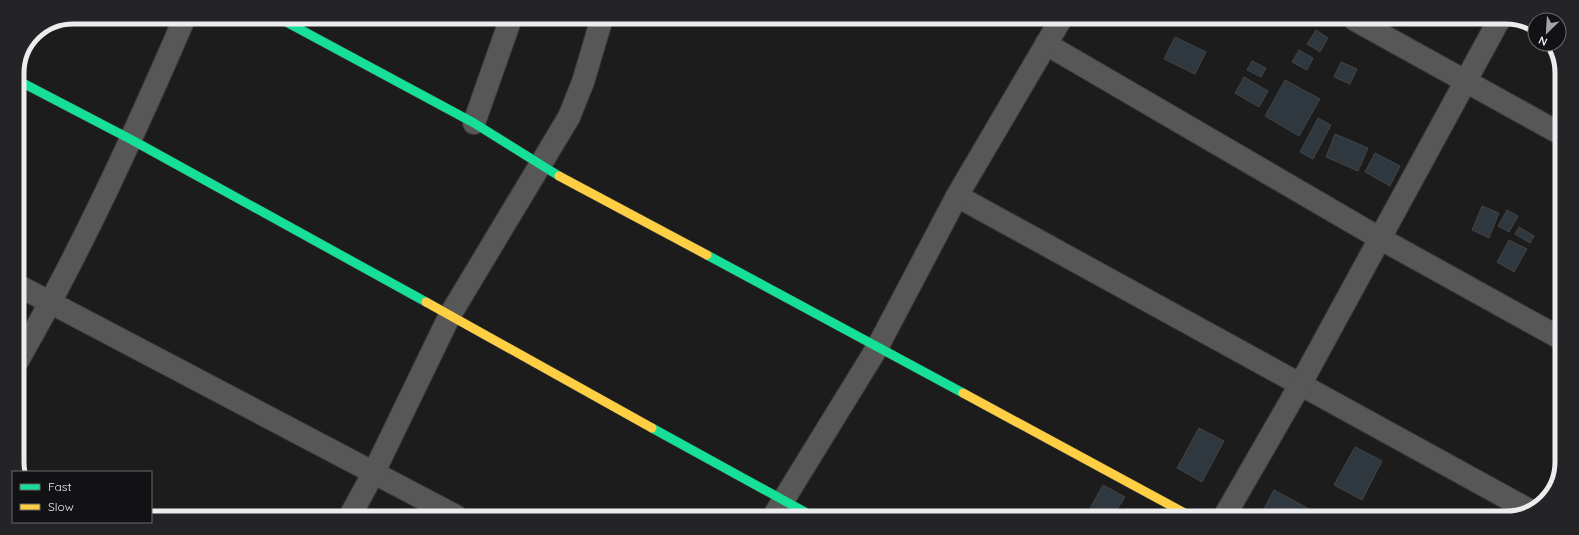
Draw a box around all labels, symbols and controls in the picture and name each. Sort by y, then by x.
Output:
north arrow [1527,12,1567,52]
text: N [1536,33,1549,49]
legend [12,471,152,523]
text: Fast [48,479,72,494]
text: Slow [48,499,74,514]

